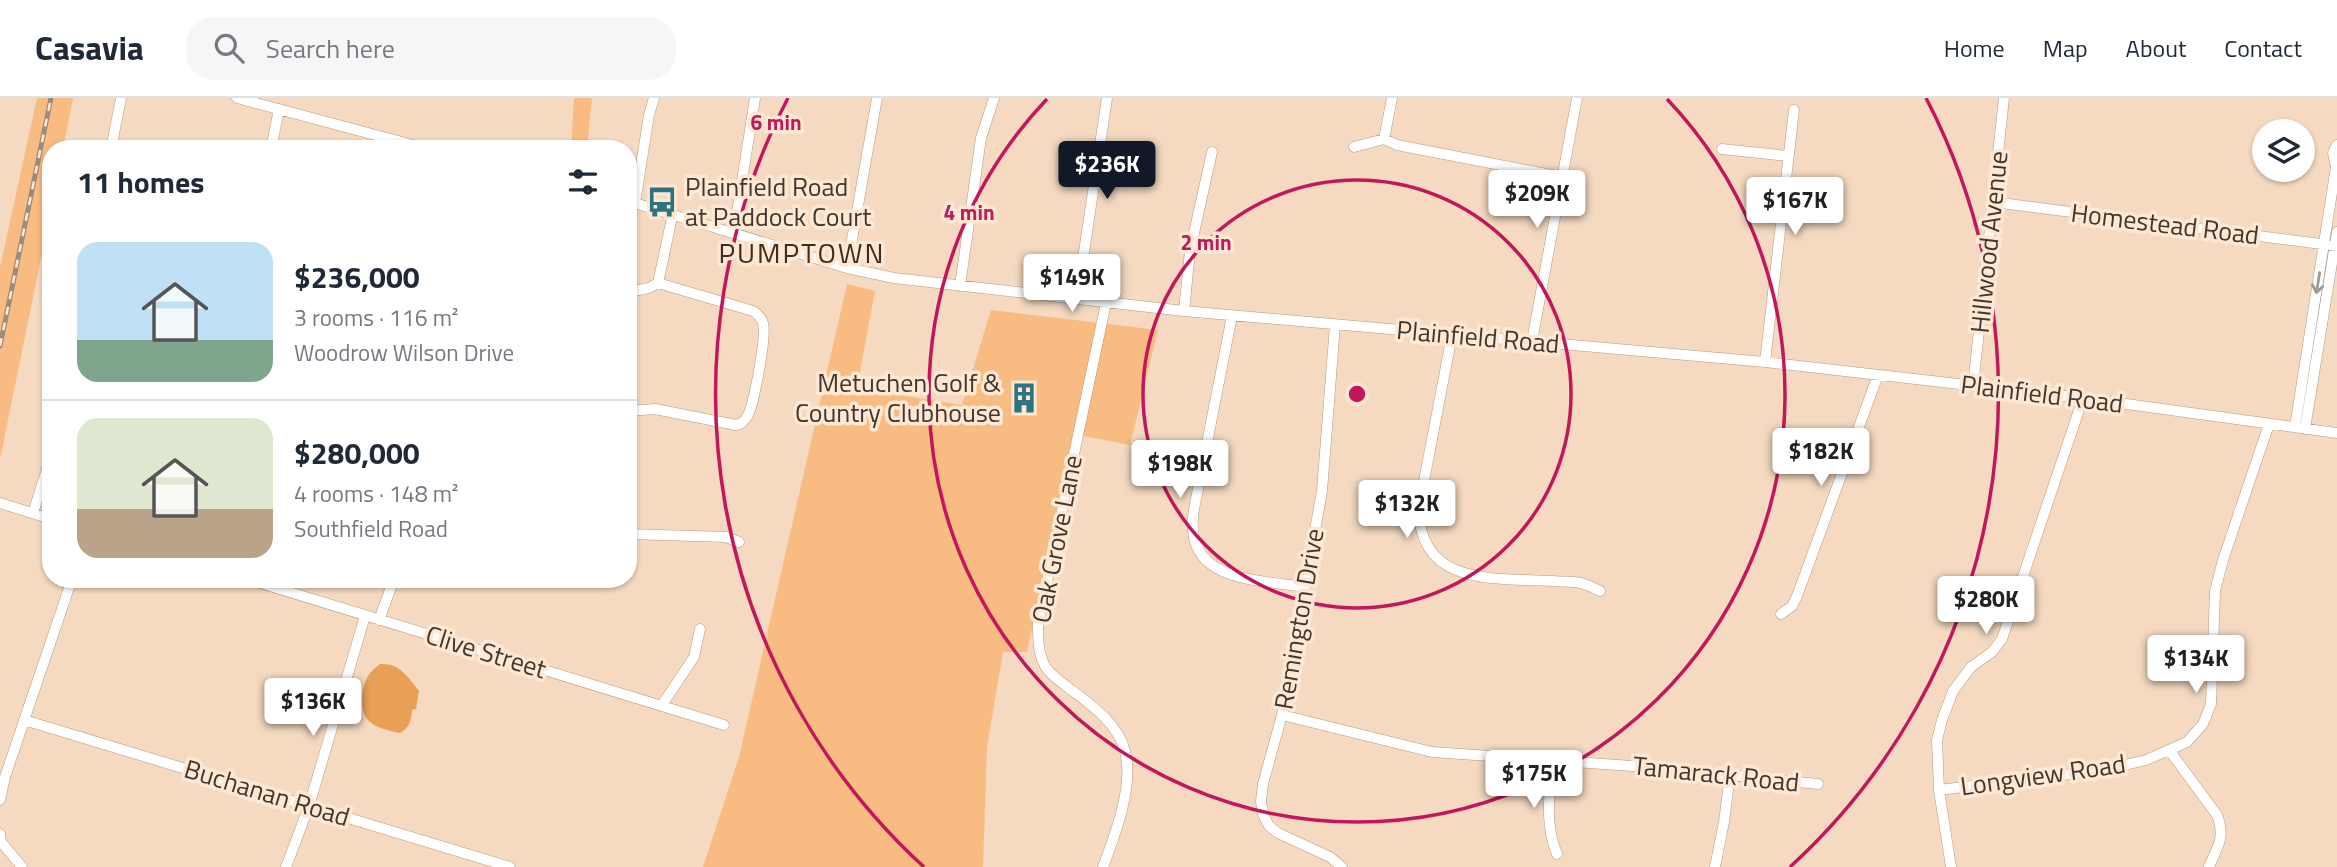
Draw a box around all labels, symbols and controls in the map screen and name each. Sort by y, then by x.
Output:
search box [186,17,676,80]
text: Casavia [35,23,144,73]
icon: search [210,29,248,67]
text: Search here [266,29,395,68]
text: Home [1944,30,2005,66]
text: Map [2043,30,2088,66]
text: About [2126,30,2186,66]
text: Contact [2224,30,2302,66]
text: 6 min [750,106,802,138]
map controls [2252,119,2315,182]
button: layers [2252,119,2315,182]
pin: $236K [1058,141,1156,201]
text: $236K [1074,146,1140,181]
street label: Hillwood Avenue [1960,149,2017,335]
text: 11 homes [77,159,204,205]
icon: filters [564,163,602,201]
place label: Plainfield Road at Paddock Court [685,167,871,236]
pin: $209K [1488,170,1586,230]
text: $209K [1504,175,1570,210]
pin: $167K [1746,178,1844,237]
text: $167K [1762,182,1828,217]
bus stop icon: Plainfield Road at Paddock Court [645,185,679,219]
street label: Homestead Road [2069,193,2261,254]
text: 4 min [943,196,995,228]
text: 2 min [1180,226,1232,258]
district label: PUMPTOWN [718,231,886,274]
text: $236,000 [294,254,420,300]
pin: $149K [1023,254,1121,314]
text: $149K [1039,259,1105,294]
icon: home [133,270,217,354]
one-way arrow [2311,271,2324,294]
text: 3 rooms · 116 m² [294,300,458,335]
street label: Plainfield Road [1395,310,1561,363]
text: Woodrow Wilson Drive [294,335,514,370]
place label: Metuchen Golf & Country Clubhouse [795,363,1001,432]
street label: Plainfield Road [1959,364,2125,423]
building icon: Metuchen Golf & Country Clubhouse [1007,381,1041,415]
centre of rings [1345,382,1369,406]
pin: $182K [1772,428,1870,488]
text: $280,000 [294,430,420,476]
text: $182K [1788,433,1854,468]
pin: $198K [1131,440,1229,500]
text: $198K [1147,445,1213,480]
icon: home [133,446,217,530]
street label: Oak Grove Lane [1021,452,1092,626]
text: 4 rooms · 148 m² [294,476,458,511]
pin: $132K [1358,480,1456,540]
text: $132K [1374,485,1440,520]
text: Southfield Road [294,511,448,546]
street label: Remington Drive [1263,525,1334,712]
pin: $280K [1937,576,2035,636]
text: $280K [1953,581,2019,616]
street label: Clive Street [421,615,551,688]
pin: $134K [2147,636,2245,695]
text: $134K [2163,640,2229,675]
pin: $136K [264,678,362,738]
text: $136K [280,683,346,718]
street label: Longview Road [1958,744,2128,805]
street label: Tamarack Road [1631,745,1801,802]
street label: Buchanan Road [180,749,355,836]
pin: $175K [1485,750,1583,810]
text: $175K [1501,755,1567,790]

